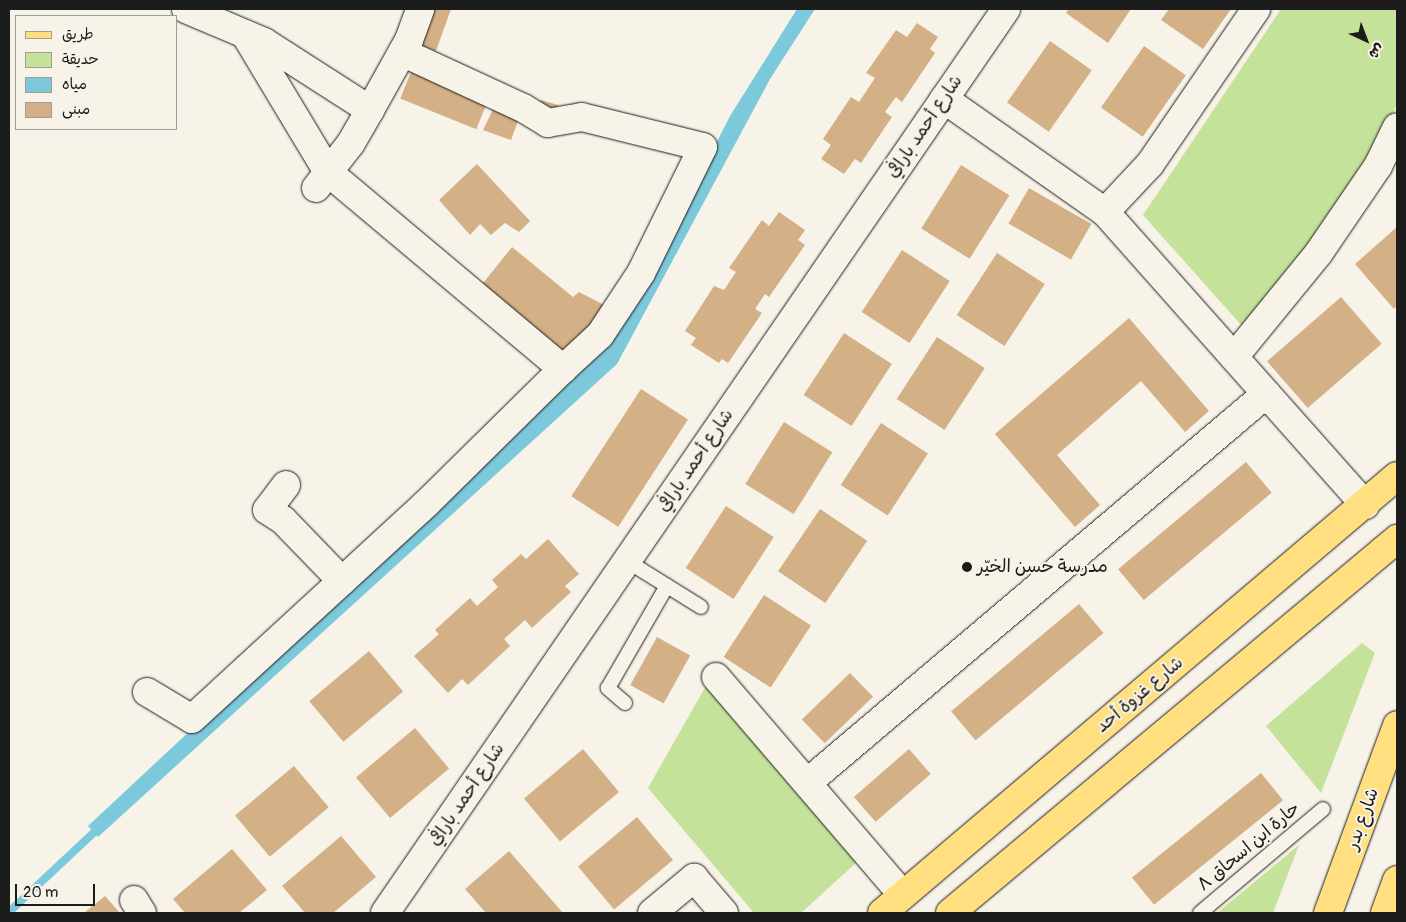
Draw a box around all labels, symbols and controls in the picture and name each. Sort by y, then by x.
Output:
legend [15,15,178,130]
north arrow [1341,15,1391,65]
text: طريق [62,25,94,44]
text: ش [1365,40,1388,63]
text: حديقة [62,50,99,69]
street label: شارع أحمد بارافي [883,71,967,183]
text: مياه [62,75,87,94]
text: مبنى [62,100,90,119]
street label: شارع أحمد بارافي [654,405,738,517]
place label: مدرسة حسن الخيّر [977,556,1108,578]
marker: مدرسة حسن الخيّر [961,561,973,573]
street label: شارع غزوة أحد [1092,652,1188,738]
street label: شارع أحمد بارافي [425,739,509,851]
street label: شارع بدر [1342,785,1384,853]
street label: حارة ابن اسحاق ٨ [1193,798,1305,896]
scale bar [18,874,98,906]
text: 20 m [23,883,58,902]

